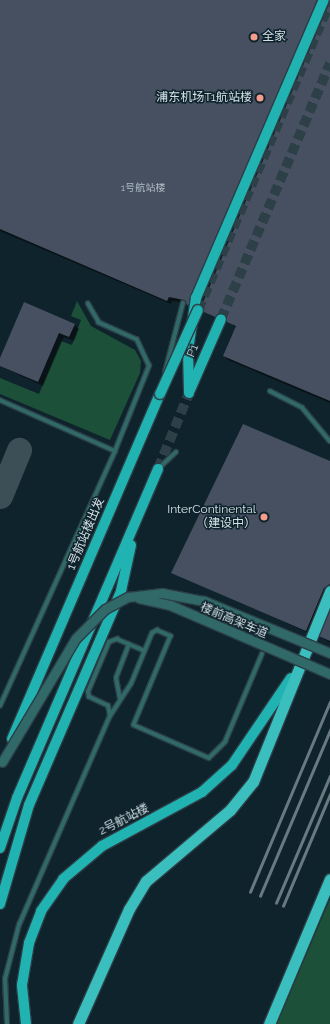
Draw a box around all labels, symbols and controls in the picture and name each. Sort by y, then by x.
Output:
place label: 全家 [262,30,286,44]
marker: 全家 [249,32,259,42]
place label: 浦东机场T1航站楼 [156,91,252,105]
marker: 浦东机场T1航站楼 [255,93,265,103]
house number: 1号航站楼 [121,182,165,194]
street label: P1 [184,342,202,360]
street label: 1号航站楼出发 [64,496,108,572]
place label: InterContinental （建设中） [167,503,256,531]
marker: InterContinental （建设中） [259,512,269,522]
street label: 楼前高架车道 [198,600,270,642]
street label: 2号航站楼 [97,801,151,839]

